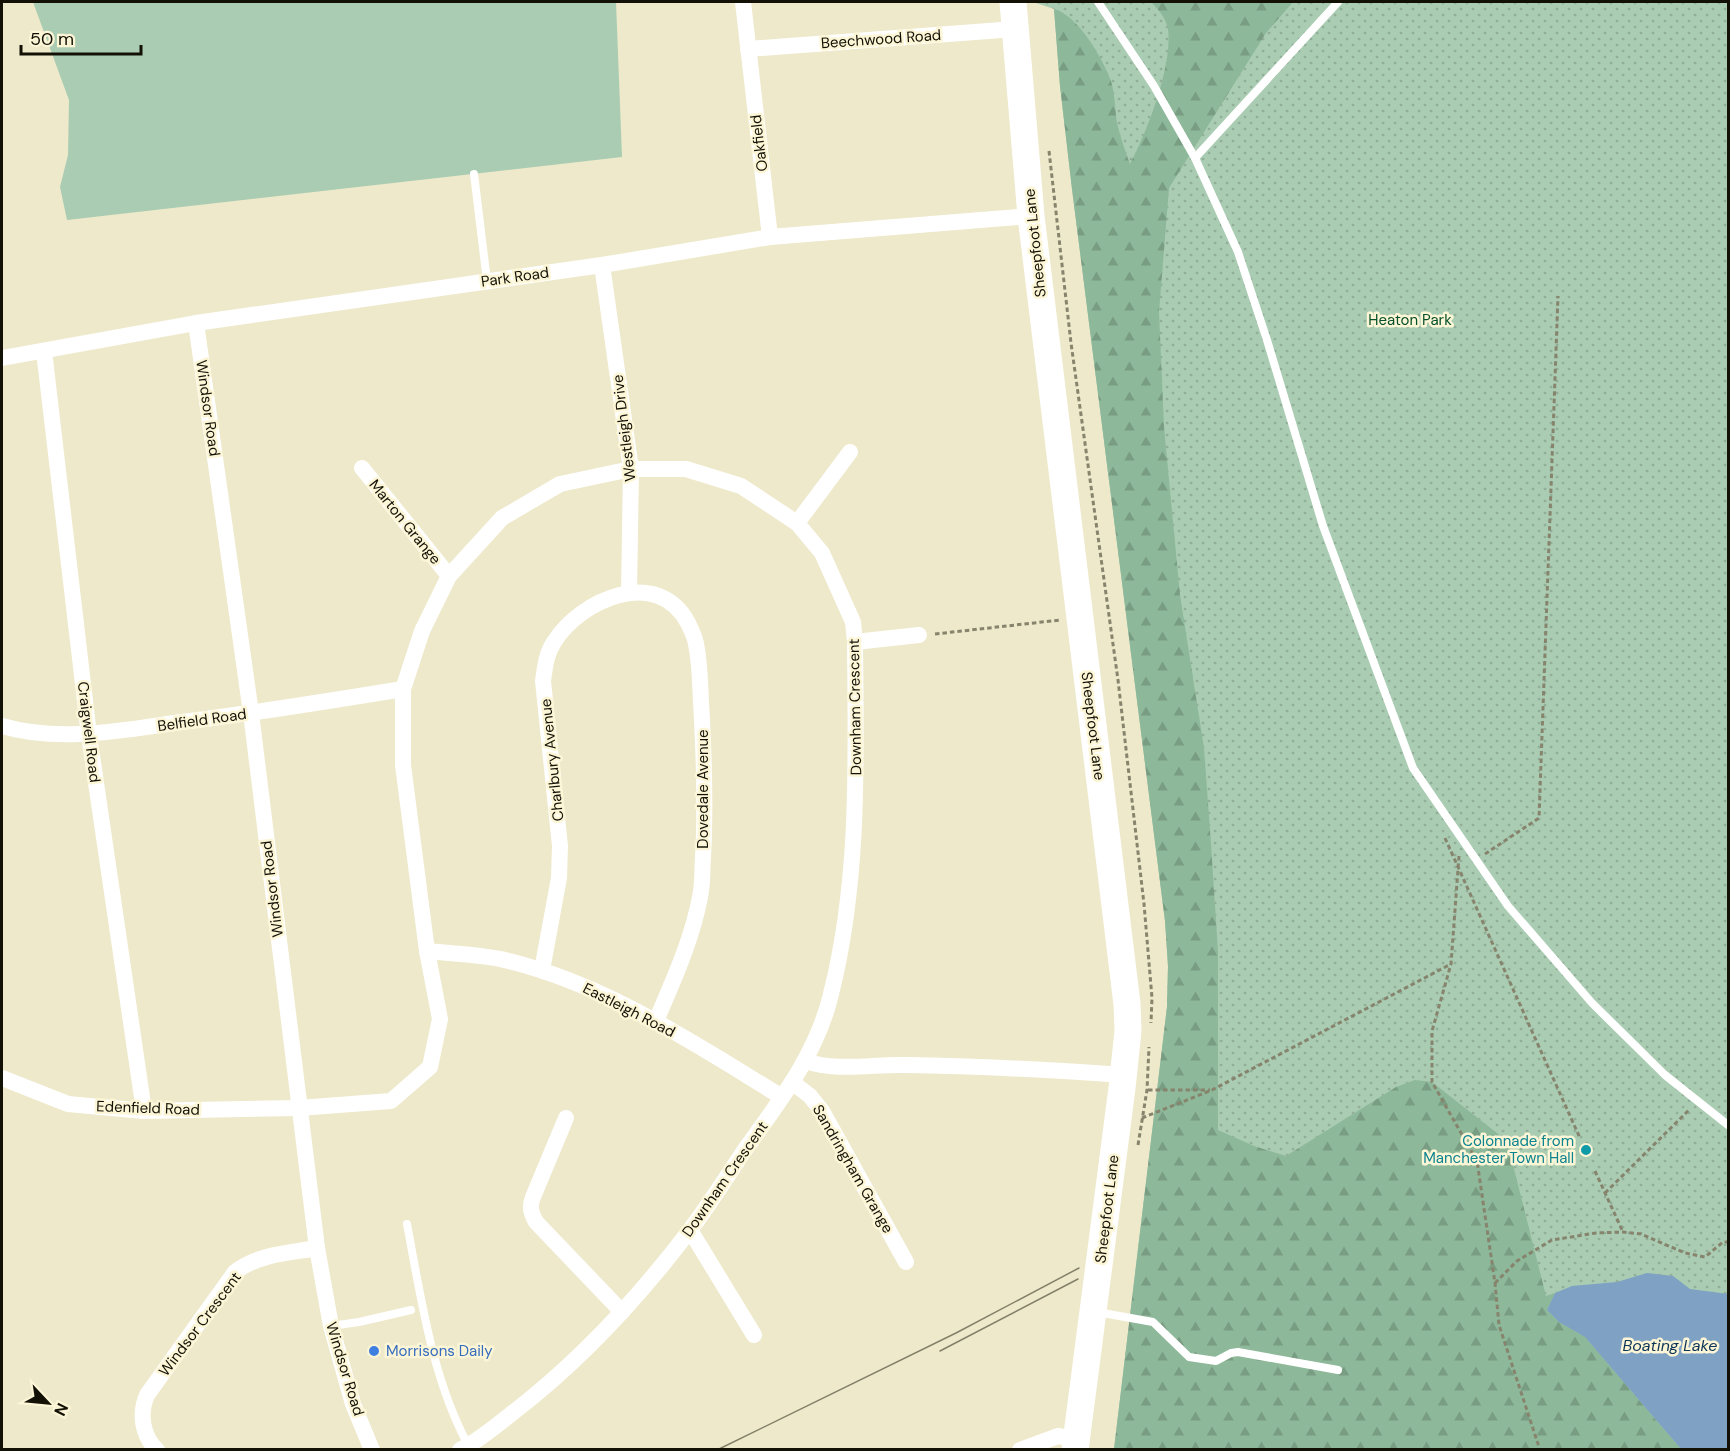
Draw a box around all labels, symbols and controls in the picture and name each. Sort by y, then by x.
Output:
scale bar [21,18,141,56]
street label: Beechwood Road [820,25,942,53]
text: 50 m [30,27,74,51]
street label: Oakfield [746,113,772,173]
street label: Sheepfoot Lane [1019,188,1051,298]
street label: Park Road [480,262,550,292]
park label: Heaton Park [1368,310,1452,330]
street label: Windsor Road [191,359,225,457]
street label: Westleigh Drive [608,374,640,482]
street label: Marton Grange [365,475,445,569]
street label: Downham Crescent [844,638,866,776]
street label: Sheepfoot Lane [1076,671,1110,781]
street label: Craigwell Road [73,680,105,784]
street label: Charlbury Avenue [536,698,568,822]
street label: Belfield Road [156,704,248,736]
street label: Dovedale Avenue [693,729,713,849]
street label: Windsor Road [256,840,288,938]
street label: Eastleigh Road [579,978,679,1042]
street label: Edenfield Road [96,1096,200,1120]
street label: Sandringham Grange [808,1101,898,1237]
street label: Downham Crescent [678,1117,772,1241]
place label: Colonnade from Manchester Town Hall [1423,1131,1574,1168]
marker: Colonnade from Manchester Town Hall [1579,1143,1593,1157]
street label: Sheepfoot Lane [1090,1154,1124,1264]
street label: Windsor Crescent [154,1268,246,1380]
street label: Windsor Road [321,1320,369,1418]
water label: Boating Lake [1623,1335,1717,1356]
place label: Morrisons Daily [386,1341,493,1361]
marker: Morrisons Daily [367,1344,381,1358]
north arrow [18,1373,78,1433]
text: N [49,1400,73,1419]

